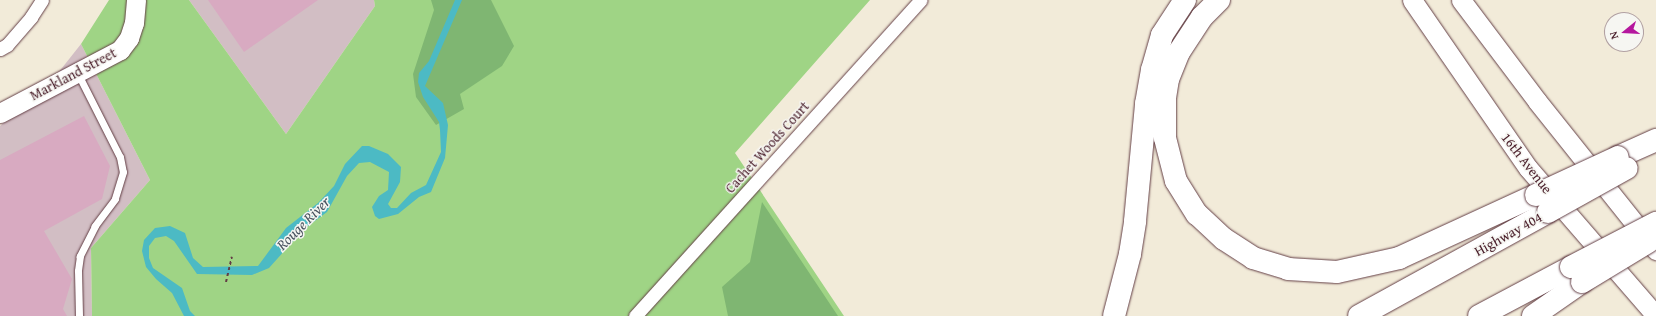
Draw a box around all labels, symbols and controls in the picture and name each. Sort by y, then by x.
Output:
north arrow [1604,12,1644,52]
text: N [1605,29,1622,41]
street label: Markland Street [27,44,119,104]
street label: Cachet Woods Court [721,98,813,196]
street label: 16th Avenue [1498,129,1556,197]
water label: Rouge River [273,193,333,253]
street label: Highway 404 [1471,209,1545,259]

